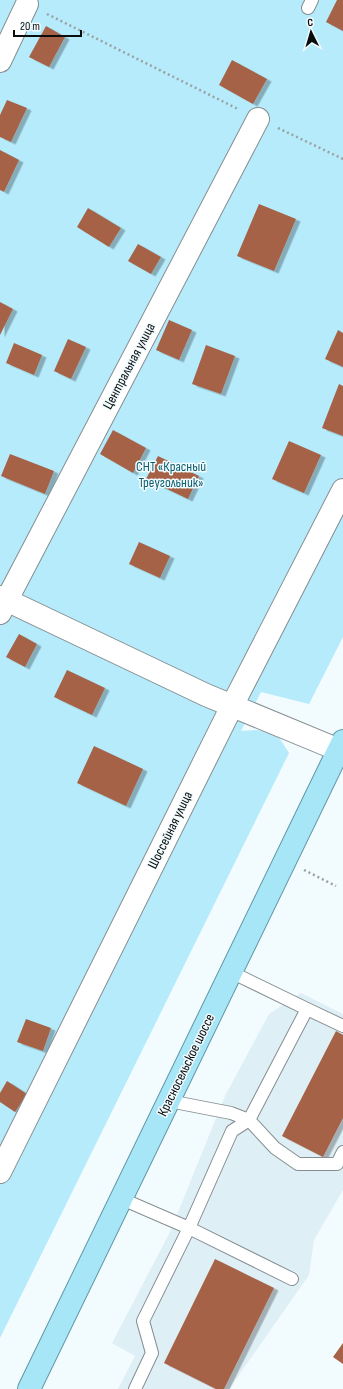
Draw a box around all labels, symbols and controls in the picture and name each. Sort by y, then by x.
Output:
scale bar [14,12,81,38]
north arrow [291,12,331,52]
text: С [307,16,314,29]
text: 20 m [20,19,40,34]
street label: Центральная улица [99,320,159,412]
park label: СНТ «Красный Треугольник» [136,458,206,491]
street label: Шоссейная улица [144,788,196,872]
street label: Красносельское шоссе [154,1011,218,1119]

